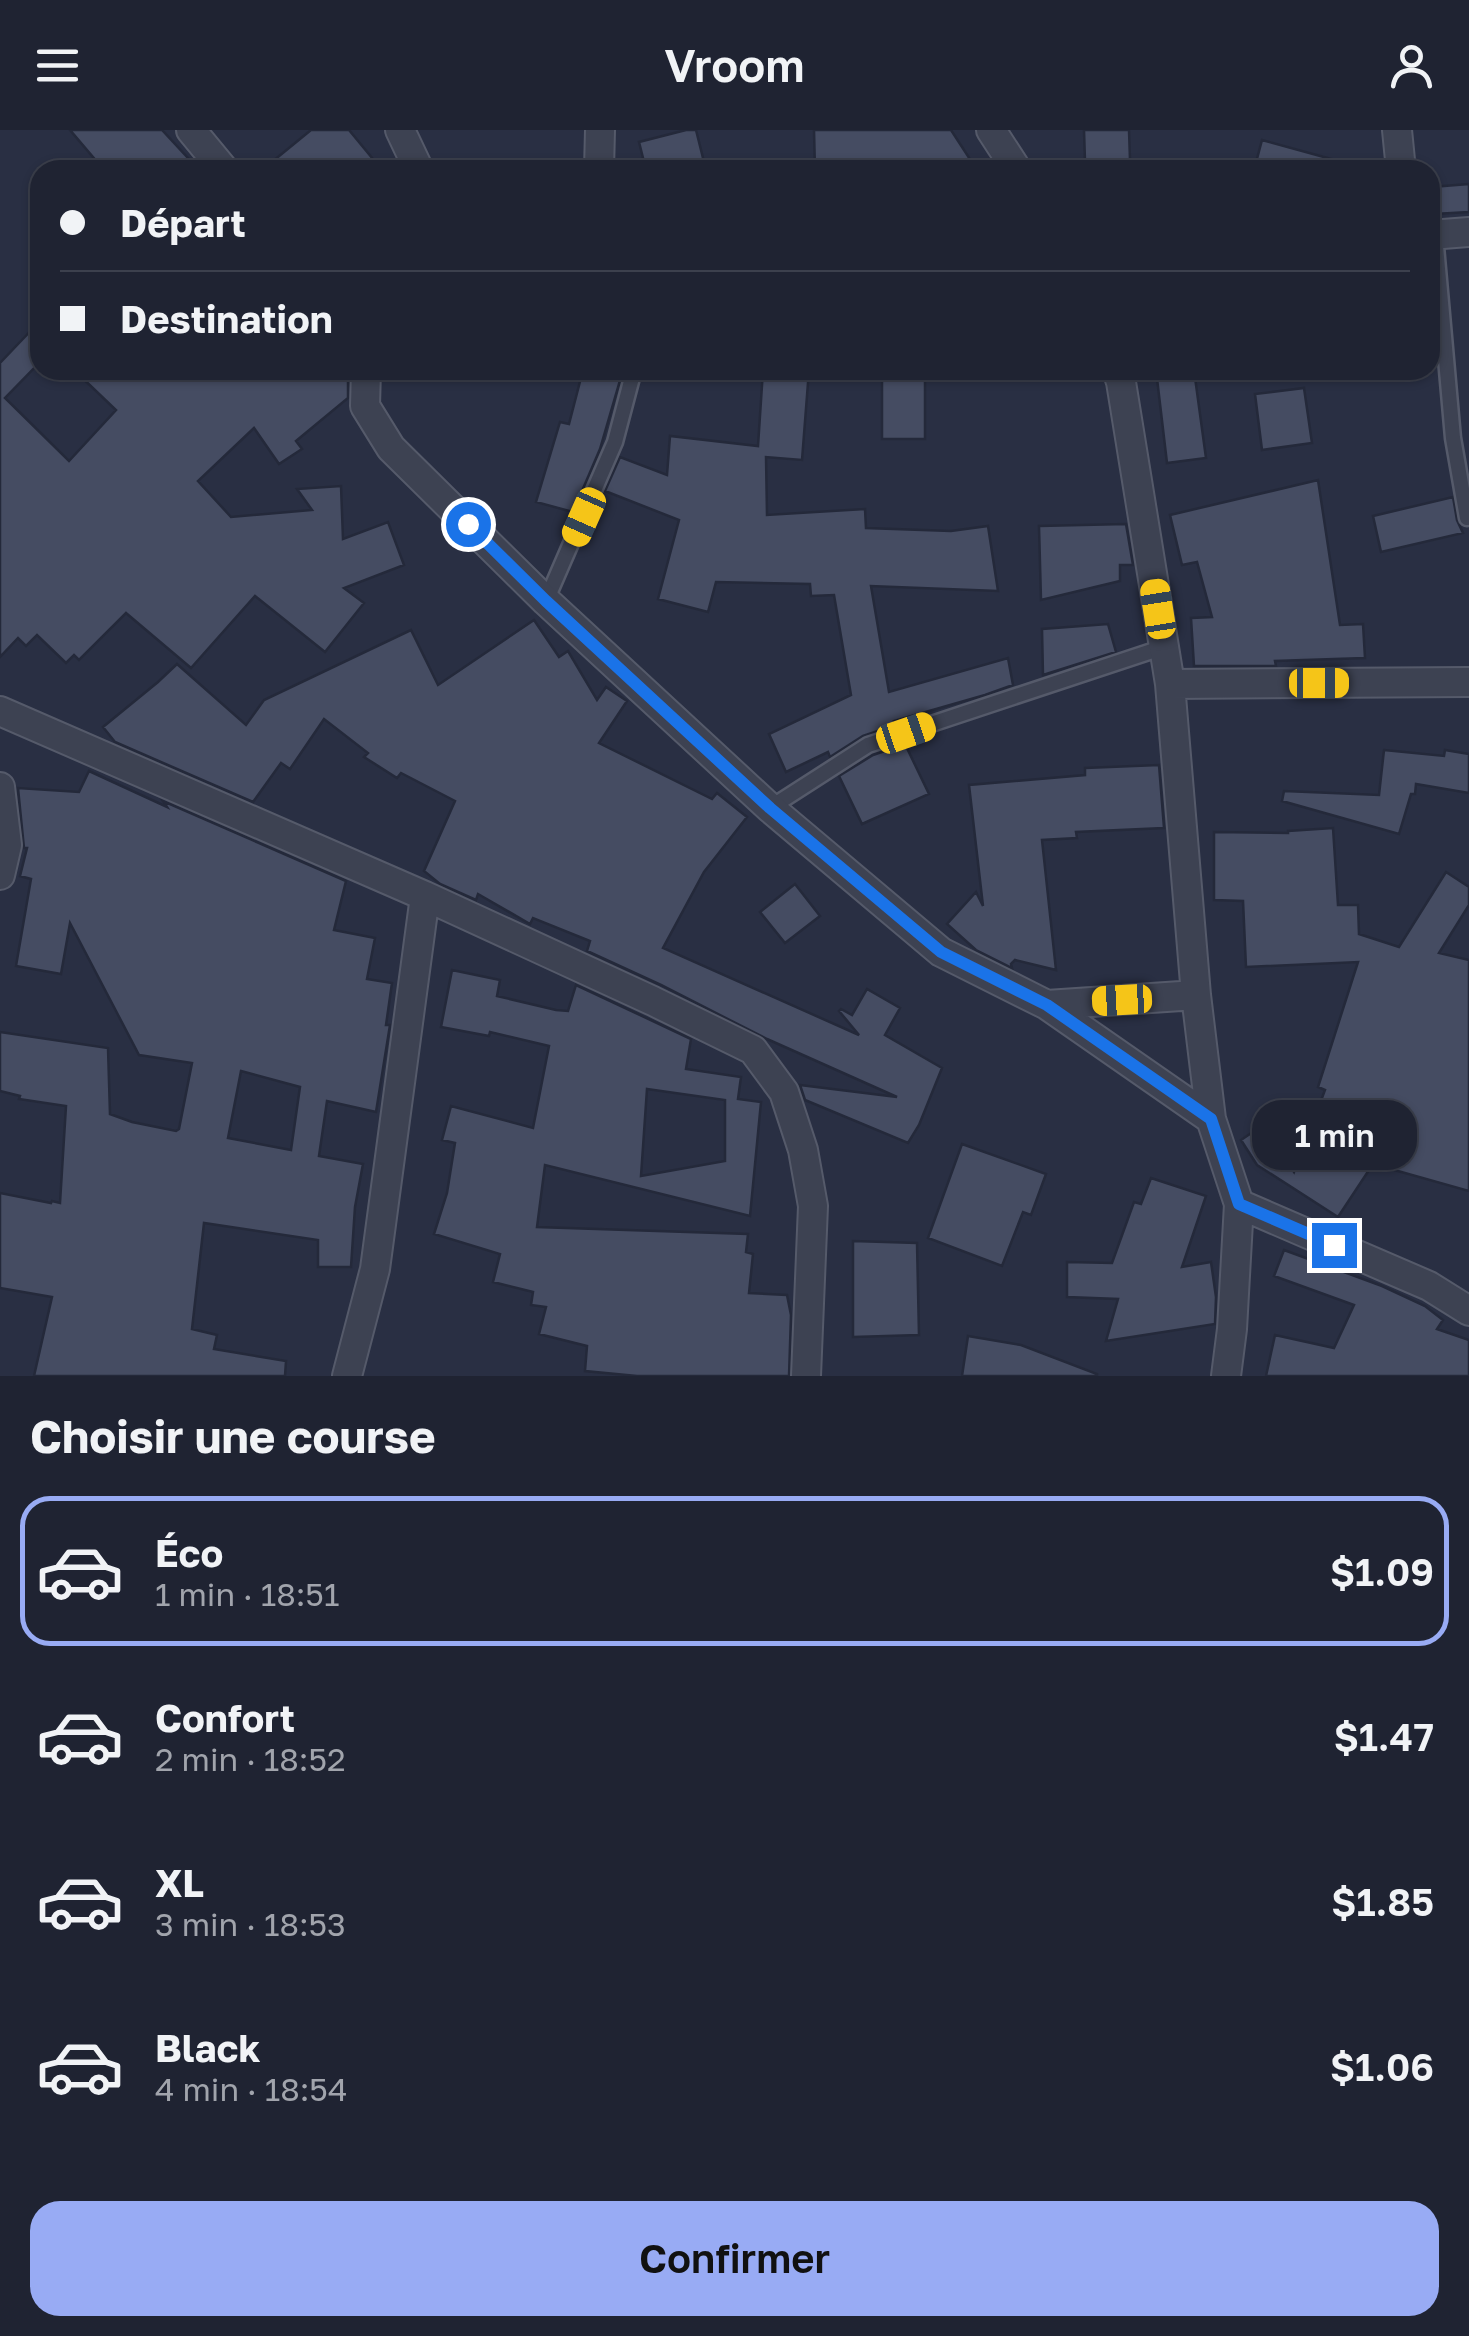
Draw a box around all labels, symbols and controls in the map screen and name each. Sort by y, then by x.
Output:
icon: menu [30,38,85,93]
text: Vroom [664,38,805,92]
icon: person [1384,38,1439,93]
text: Départ [120,200,246,245]
text: Destination [120,296,333,341]
car [558,483,610,551]
route start [446,502,491,547]
car [1138,577,1178,641]
car [1289,668,1349,698]
car [873,709,939,757]
car [1091,983,1153,1017]
callout: 1 min [1252,1100,1416,1170]
text: 1 min [1294,1116,1375,1154]
route end [1312,1223,1357,1268]
text: Choisir une course [30,1409,436,1463]
icon: car [35,1526,125,1616]
text: Éco [155,1530,223,1575]
text: $1.09 [1330,1549,1434,1594]
text: 1 min · 18:51 [155,1575,339,1613]
icon: car [35,1691,125,1781]
text: Confort [155,1695,295,1740]
text: $1.47 [1334,1714,1434,1759]
text: 2 min · 18:52 [155,1740,346,1778]
icon: car [35,1856,125,1946]
text: XL [155,1860,204,1905]
text: $1.85 [1331,1879,1434,1924]
text: 3 min · 18:53 [155,1905,346,1943]
icon: car [35,2021,125,2111]
text: Black [155,2025,260,2070]
text: $1.06 [1330,2044,1434,2089]
text: 4 min · 18:54 [155,2070,347,2108]
button: Confirmer [30,2201,1439,2316]

